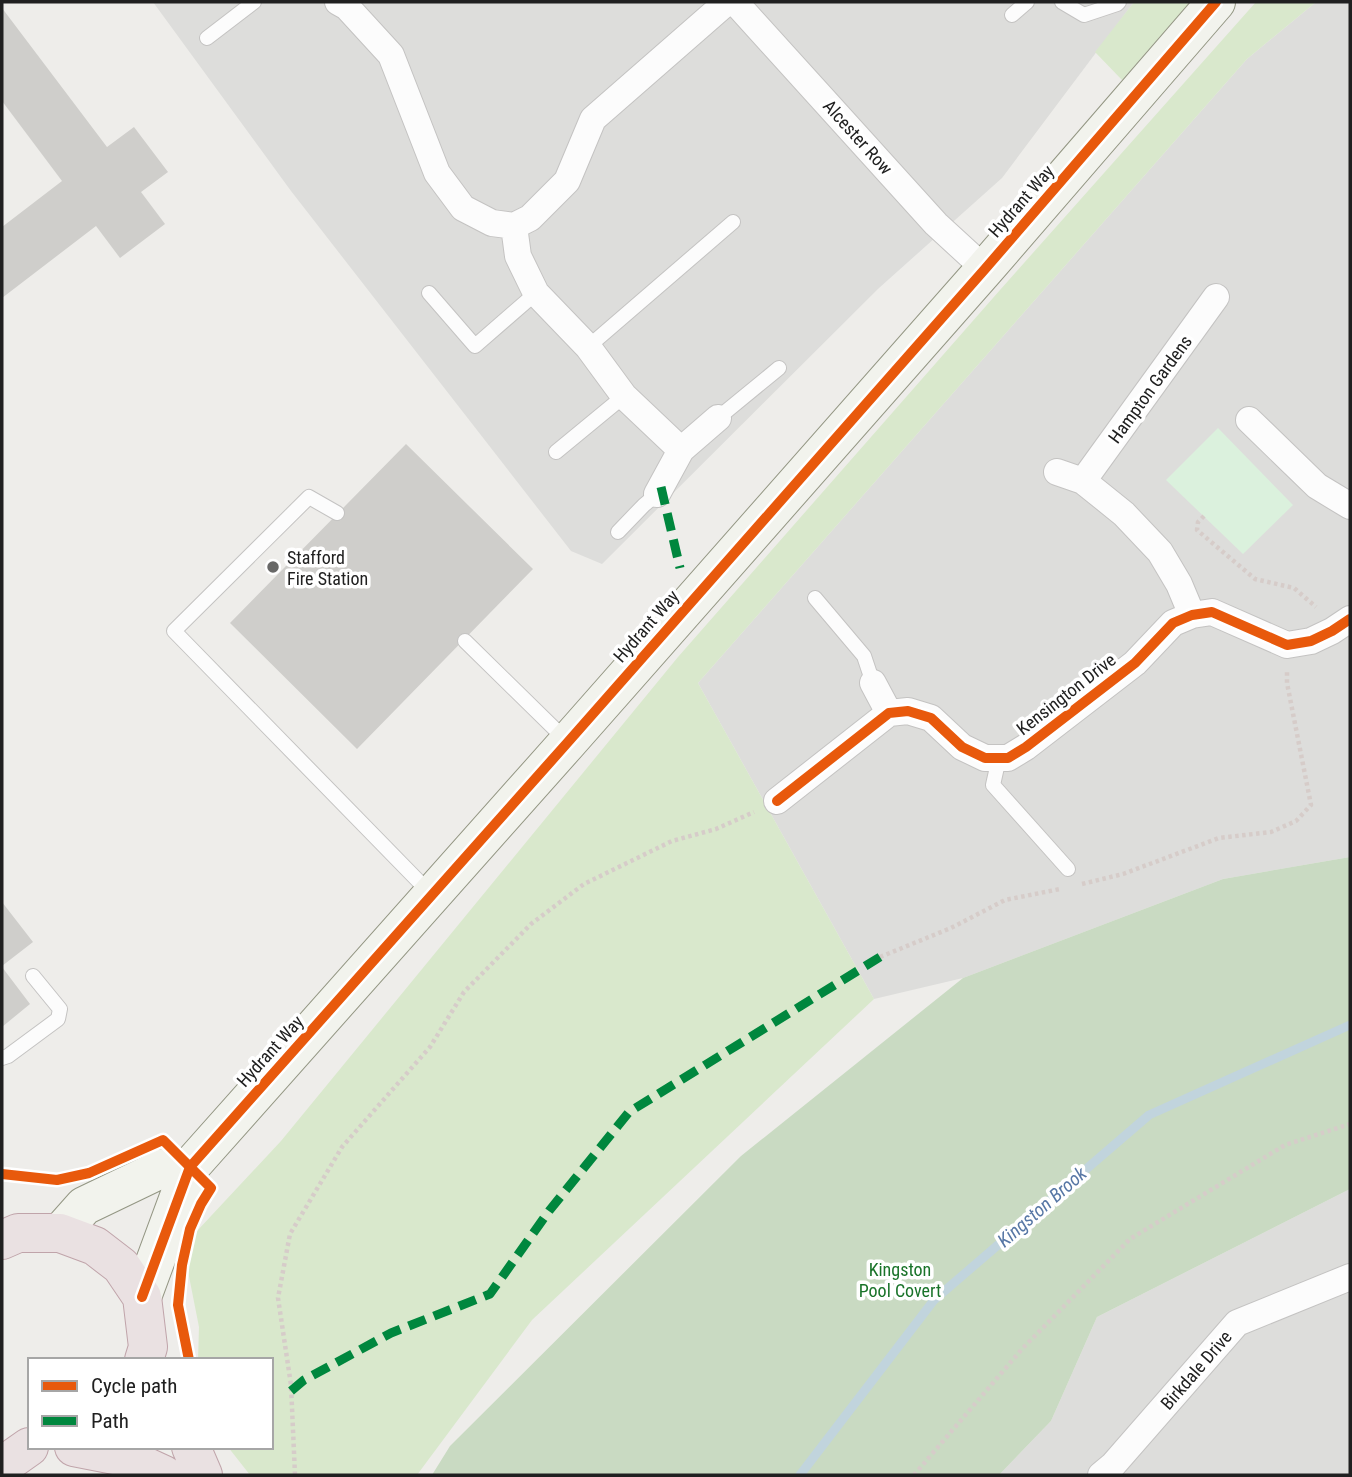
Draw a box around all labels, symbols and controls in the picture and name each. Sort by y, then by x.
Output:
street label: Alcester Row [819,95,897,179]
street label: Hydrant Way [984,160,1058,241]
street label: Hampton Gardens [1104,331,1196,447]
place label: Stafford Fire Station [287,547,368,589]
marker: Stafford Fire Station [265,559,281,575]
street label: Hydrant Way [609,585,683,666]
street label: Kensington Drive [1012,649,1120,739]
street label: Hydrant Way [232,1011,308,1091]
water label: Kingston Brook [993,1162,1092,1252]
park label: Kingston Pool Covert [859,1259,941,1301]
street label: Birkdale Drive [1156,1326,1236,1414]
legend [28,1358,273,1449]
text: Cycle path [91,1374,177,1398]
text: Path [91,1409,129,1433]

